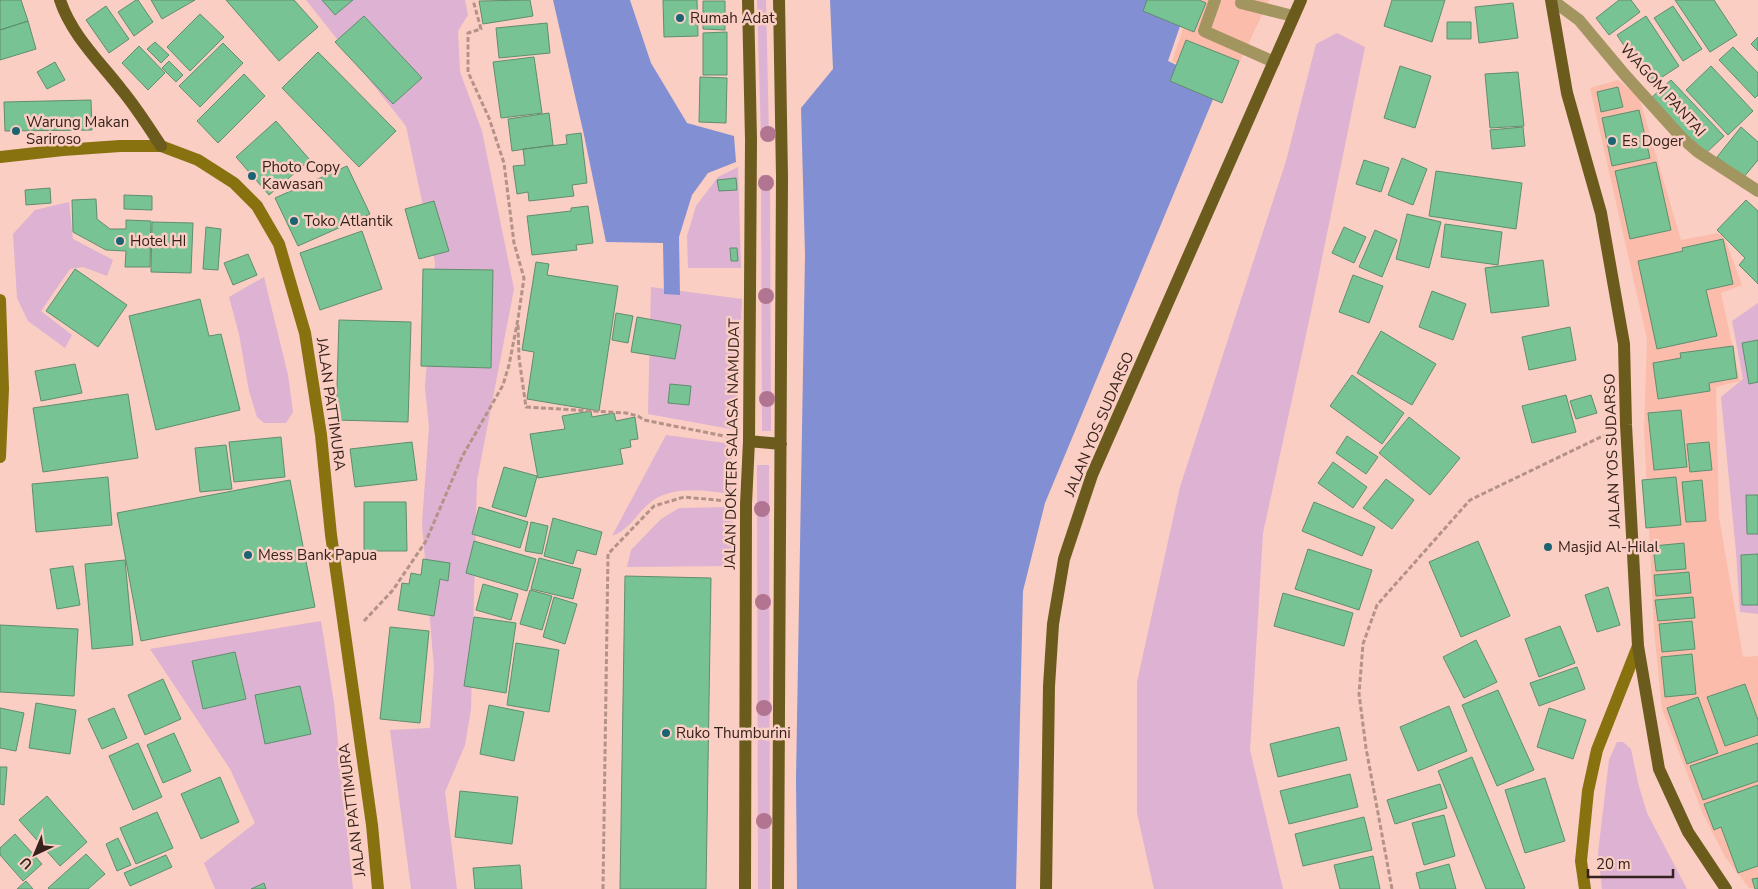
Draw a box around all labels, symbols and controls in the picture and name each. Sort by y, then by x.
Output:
place label: Rumah Adat [690,8,775,28]
marker: Rumah Adat [674,12,686,24]
street label: WAGOM PANTAI [1616,39,1710,141]
place label: Warung Makan Sariroso [26,112,129,149]
marker: Warung Makan Sariroso [10,125,22,137]
place label: Es Doger [1622,131,1684,151]
marker: Es Doger [1606,135,1618,147]
place label: Photo Copy Kawasan [262,157,340,194]
marker: Photo Copy Kawasan [246,170,258,182]
place label: Toko Atlantik [304,211,393,231]
marker: Toko Atlantik [288,215,300,227]
place label: Hotel HI [130,231,186,251]
marker: Hotel HI [114,235,126,247]
street label: JALAN DOKTER SALASA NAMUDAT [720,318,744,571]
street label: JALAN PATTIMURA [312,335,350,472]
street label: JALAN YOS SUDARSO [1059,349,1139,500]
street label: JALAN YOS SUDARSO [1599,373,1625,530]
place label: Masjid Al-Hilal [1558,537,1660,557]
marker: Masjid Al-Hilal [1542,541,1554,553]
place label: Mess Bank Papua [258,545,377,565]
marker: Mess Bank Papua [242,549,254,561]
place label: Ruko Thumburini [676,723,791,743]
marker: Ruko Thumburini [660,727,672,739]
street label: JALAN PATTIMURA [334,742,370,879]
north arrow [10,829,60,879]
scale bar [1588,846,1673,878]
text: U [16,853,37,873]
text: 20 m [1596,854,1631,874]

